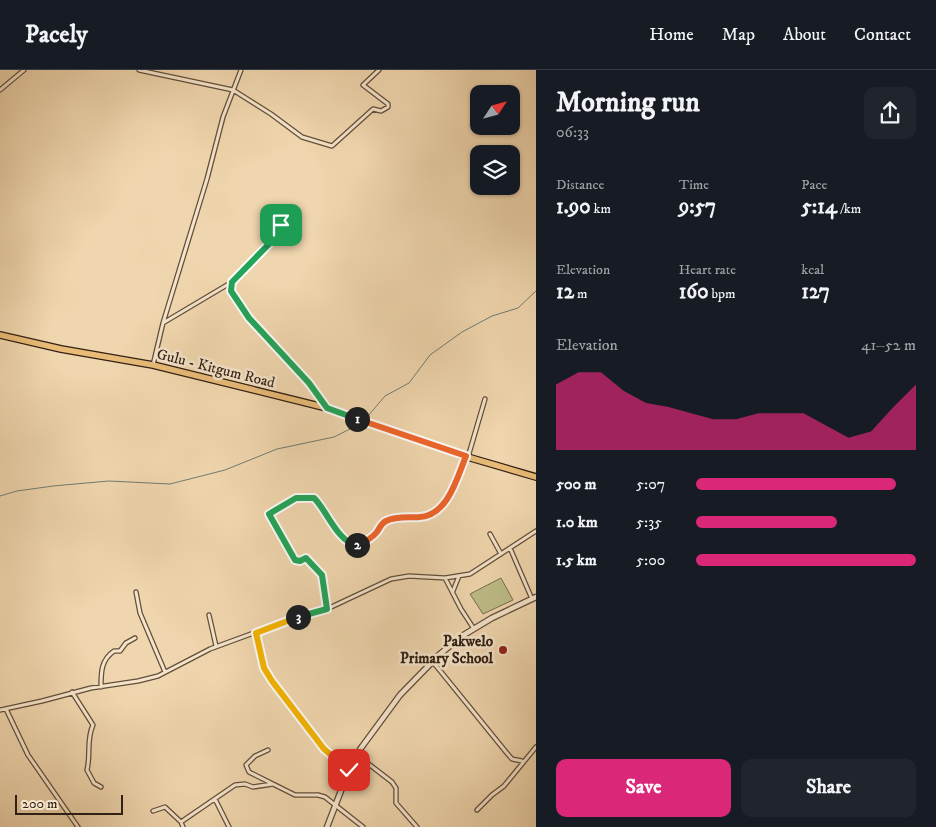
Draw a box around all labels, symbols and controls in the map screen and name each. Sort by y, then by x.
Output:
text: Pacely [25,20,88,50]
text: Home [649,24,694,46]
text: Map [722,24,755,46]
text: About [783,24,826,46]
text: Contact [854,24,911,46]
north arrow [470,85,520,135]
map controls [470,85,520,195]
text: Morning run [556,85,700,120]
button: share [864,87,916,139]
text: 06:33 [556,122,589,142]
button: layers [470,145,520,195]
text: Distance [556,176,604,194]
text: Time [679,176,709,194]
text: Pace [801,176,827,194]
text: 1.90 [556,194,590,220]
text: 9:57 [679,194,716,220]
text: 5:14 [801,194,837,220]
text: km [590,200,611,218]
text: /km [837,200,861,218]
pin [260,204,302,246]
icon: arrive [267,211,295,239]
text: Elevation [556,261,610,279]
text: Heart rate [679,261,736,279]
text: kcal [801,261,824,279]
text: 12 [556,279,574,305]
text: 160 [679,279,709,305]
text: 127 [801,279,830,305]
text: m [574,285,588,303]
text: bpm [709,285,736,303]
text: Elevation [556,335,618,355]
text: 41–52 m [861,335,916,355]
street label: Gulu - Kitgum Road [155,345,277,392]
pin: 1 [344,406,370,432]
text: 1 [355,410,360,428]
text: 500 m [556,474,597,494]
text: 5:07 [636,474,665,494]
text: 1.0 km [556,512,598,532]
text: 5:35 [636,512,662,532]
pin: 2 [344,532,370,558]
text: 2 [354,536,361,554]
text: 1.5 km [556,550,597,570]
text: 5:00 [636,550,665,570]
pin: 3 [286,604,310,630]
text: 3 [296,608,301,626]
place label: Pakwelo Primary School [400,632,494,668]
marker: Pakwelo Primary School [497,644,509,656]
pin [328,749,370,791]
icon: check [335,756,363,784]
button: Save [556,759,731,817]
button: Share [741,759,916,817]
scale bar [15,792,122,815]
text: 200 m [22,795,57,813]

